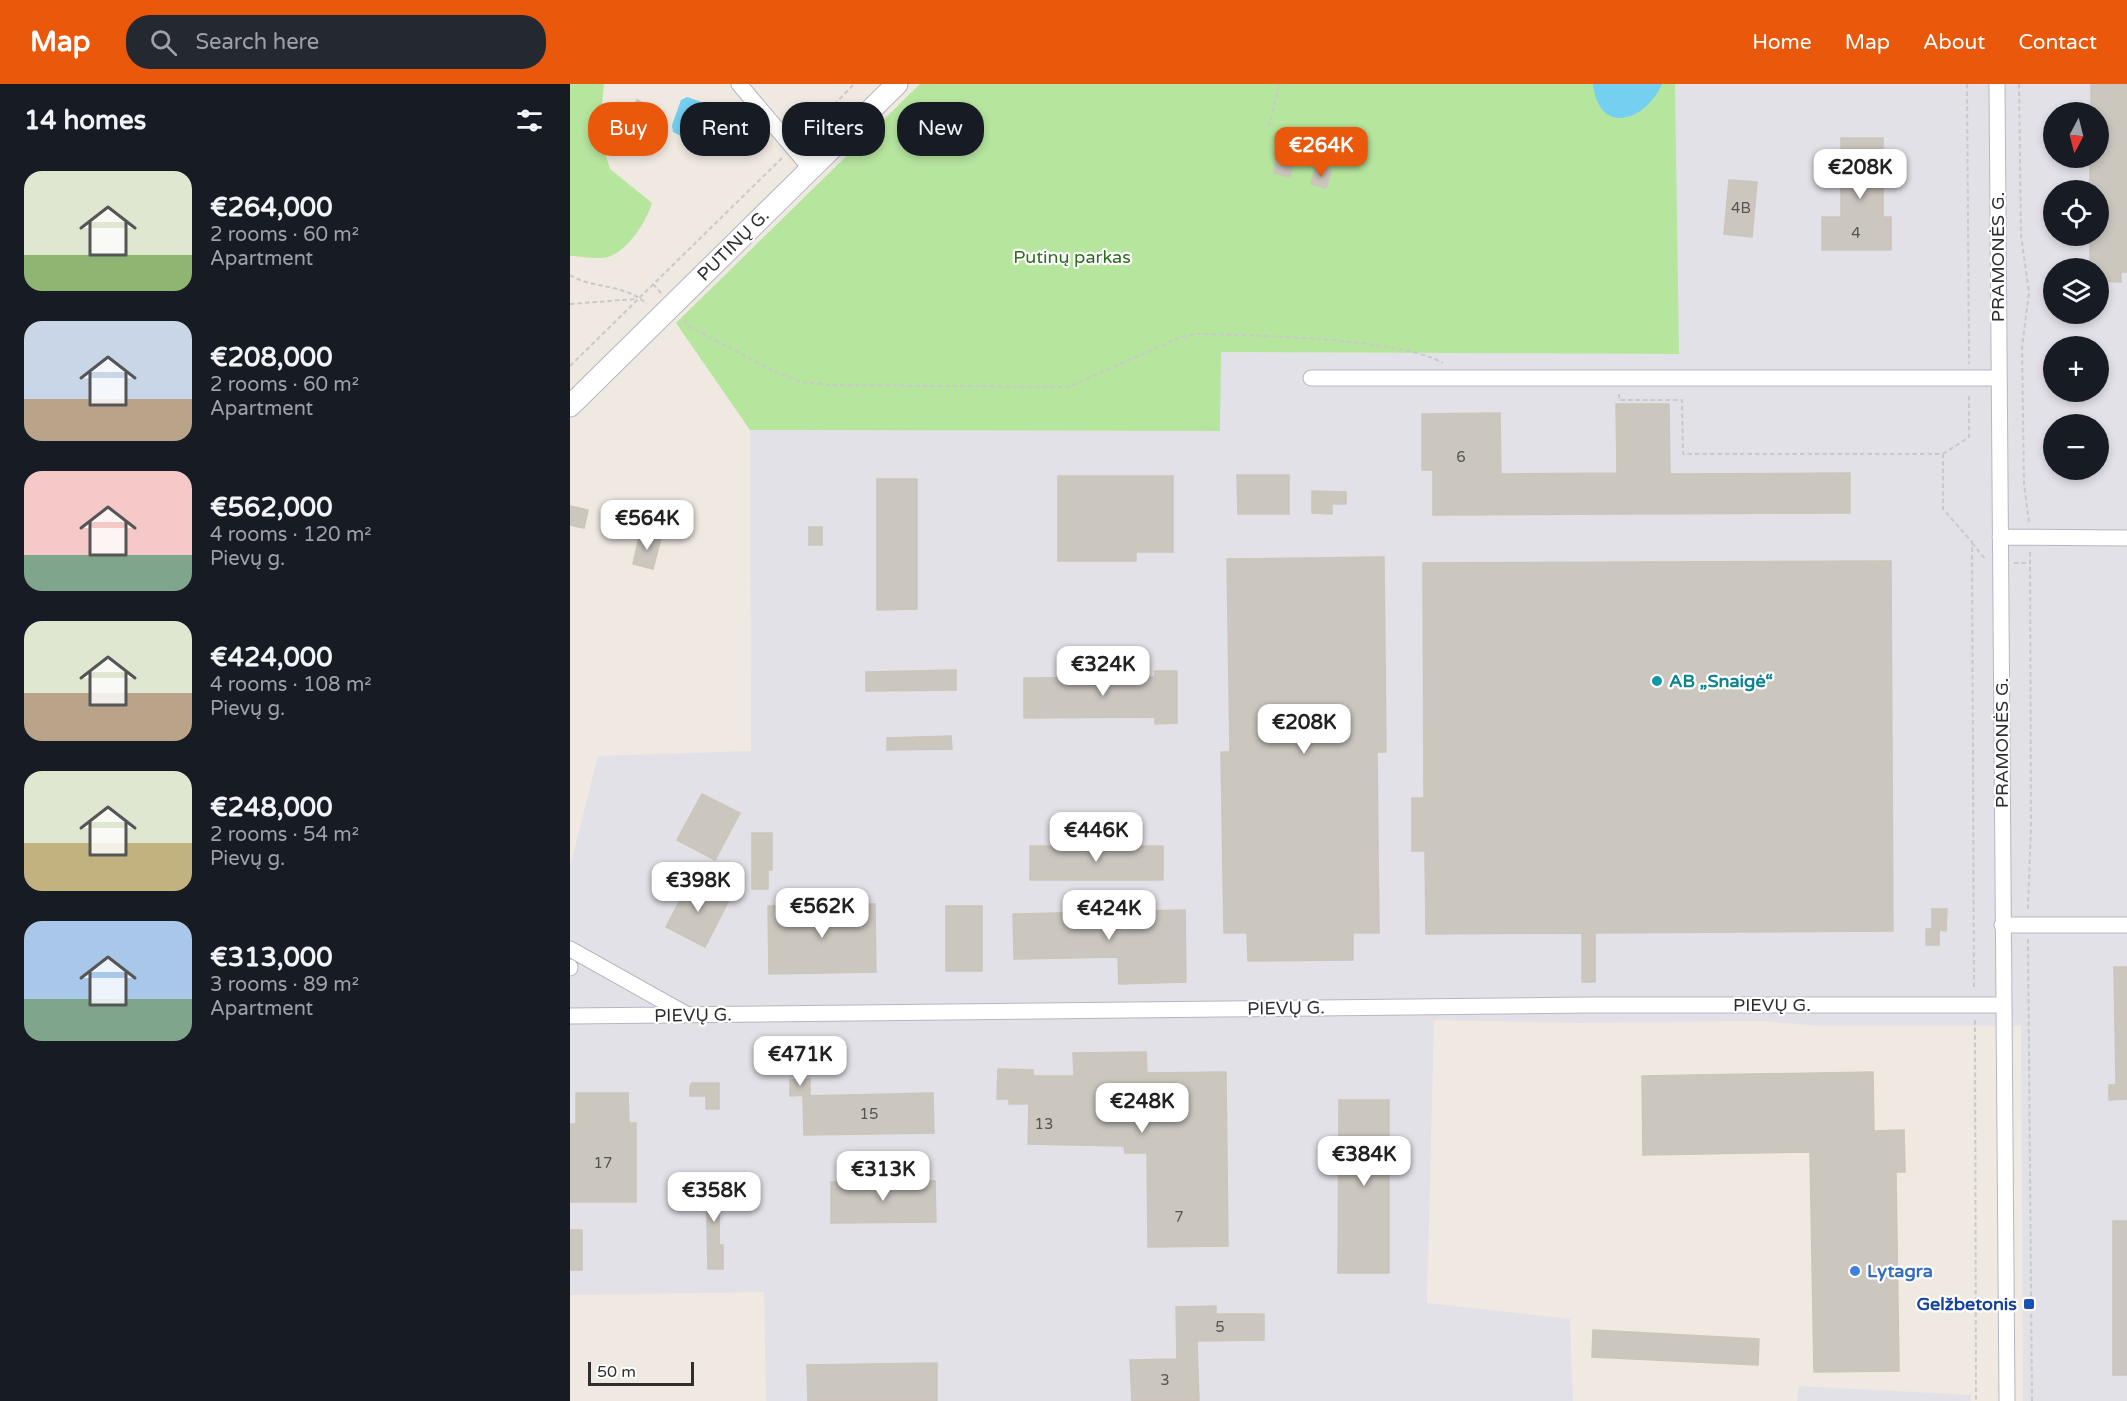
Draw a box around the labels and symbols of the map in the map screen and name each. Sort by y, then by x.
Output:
north arrow [2043,102,2109,168]
pin: €264K [1279,127,1363,178]
pin: €208K [1818,149,1902,200]
street label: PRAMONĖS G. [1987,192,2009,322]
house number: 4B [1731,199,1751,217]
street label: PUTINŲ G. [692,204,774,286]
house number: 4 [1851,224,1861,242]
park label: Putinų parkas [1013,246,1131,268]
house number: 6 [1456,448,1466,466]
pin: €564K [605,500,689,551]
pin: €324K [1061,646,1145,697]
place label: AB „Snaigė“ [1669,670,1773,692]
marker: AB „Snaigė“ [1650,674,1664,688]
street label: PRAMONĖS G. [1991,678,2013,808]
pin: €208K [1262,704,1346,755]
pin: €446K [1054,812,1138,863]
pin: €398K [656,862,740,913]
pin: €562K [780,888,864,939]
pin: €424K [1067,890,1151,941]
street label: PIEVŲ G. [1733,994,1811,1016]
street label: PIEVŲ G. [1247,996,1325,1020]
street label: PIEVŲ G. [654,1003,732,1027]
pin: €471K [758,1036,842,1087]
pin: €248K [1100,1083,1184,1134]
house number: 15 [860,1105,878,1123]
house number: 13 [1035,1115,1053,1133]
pin: €384K [1322,1136,1406,1187]
pin: €313K [841,1151,925,1202]
house number: 17 [594,1154,612,1172]
pin: €358K [672,1172,756,1223]
house number: 7 [1174,1208,1184,1226]
place label: Lytagra [1867,1260,1933,1282]
marker: Lytagra [1848,1264,1862,1278]
place label: Gelžbetonis [1916,1293,2017,1315]
marker: Gelžbetonis [2022,1297,2036,1311]
house number: 5 [1215,1318,1225,1336]
scale bar [588,1359,694,1386]
house number: 3 [1160,1371,1170,1389]

